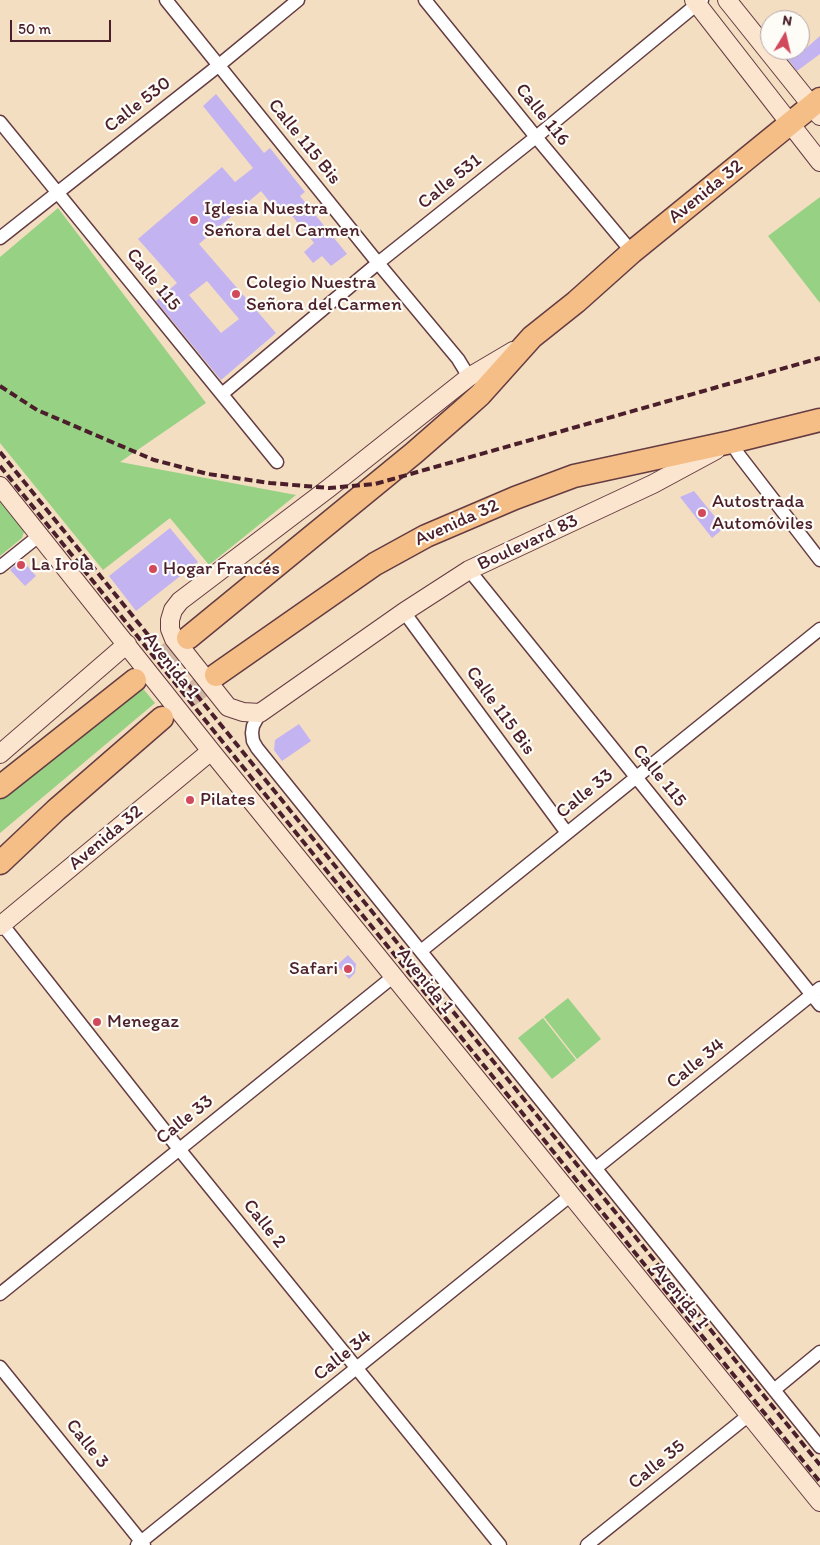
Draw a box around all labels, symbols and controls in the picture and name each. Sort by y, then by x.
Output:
scale bar [12,10,114,42]
north arrow [760,10,810,60]
text: N [781,12,793,30]
text: 50 m [18,20,51,38]
street label: Calle 530 [100,72,176,138]
street label: Calle 116 [510,79,574,151]
street label: Calle 115 Bis [263,95,345,189]
street label: Calle 531 [414,149,486,215]
street label: Avenida 32 [664,155,748,229]
place label: Iglesia Nuestra Señora del Carmen [204,198,360,242]
marker: Iglesia Nuestra Señora del Carmen [188,214,200,226]
street label: Calle 115 [121,244,185,316]
place label: Colegio Nuestra Señora del Carmen [246,272,402,316]
marker: Colegio Nuestra Señora del Carmen [230,288,242,300]
place label: Autostrada Automóviles [712,491,813,535]
street label: Avenida 32 [411,494,503,552]
marker: Autostrada Automóviles [696,507,708,519]
street label: Boulevard 83 [474,510,582,576]
place label: La Irola [31,554,94,576]
place label: Hogar Francés [163,558,280,580]
marker: La Irola [15,559,27,571]
marker: Hogar Francés [147,563,159,575]
street label: Avenida 1 [138,628,204,704]
street label: Calle 115 Bis [460,662,540,760]
street label: Calle 115 [627,740,691,812]
street label: Calle 33 [552,764,618,824]
place label: Pilates [200,789,255,811]
marker: Pilates [184,794,196,806]
street label: Avenida 32 [64,800,148,876]
street label: Avenida 1 [392,944,458,1018]
place label: Safari [289,958,338,980]
marker: Safari [342,963,354,975]
place label: Menegaz [107,1011,179,1033]
marker: Menegaz [91,1016,103,1028]
street label: Calle 34 [662,1034,730,1094]
street label: Calle 33 [152,1090,218,1150]
street label: Calle 2 [237,1195,291,1253]
street label: Avenida 1 [647,1259,713,1333]
street label: Calle 34 [309,1326,377,1386]
street label: Calle 3 [60,1415,114,1473]
street label: Calle 35 [624,1435,690,1495]

